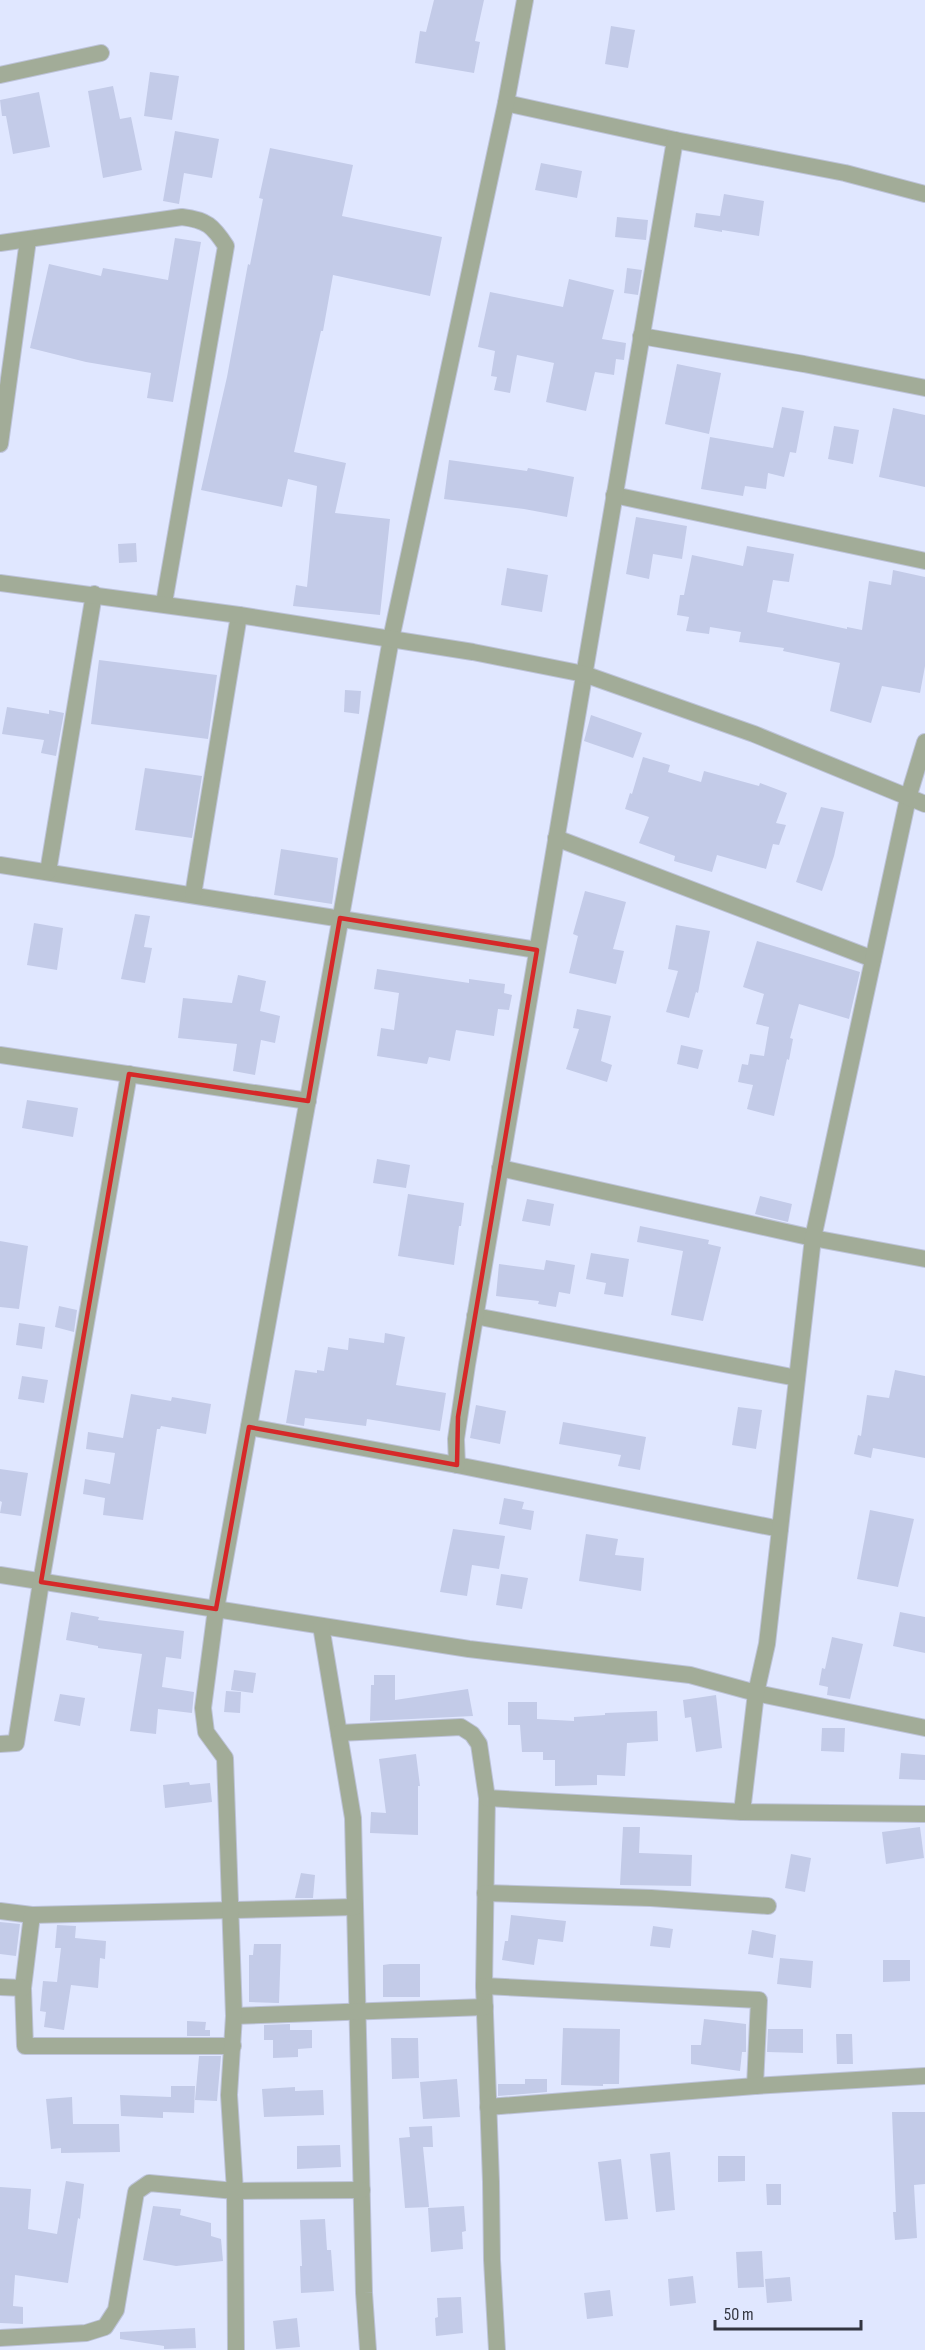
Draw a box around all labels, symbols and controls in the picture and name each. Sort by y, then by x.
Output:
scale bar [715,2293,860,2331]
text: 50 m [724,2304,754,2325]

